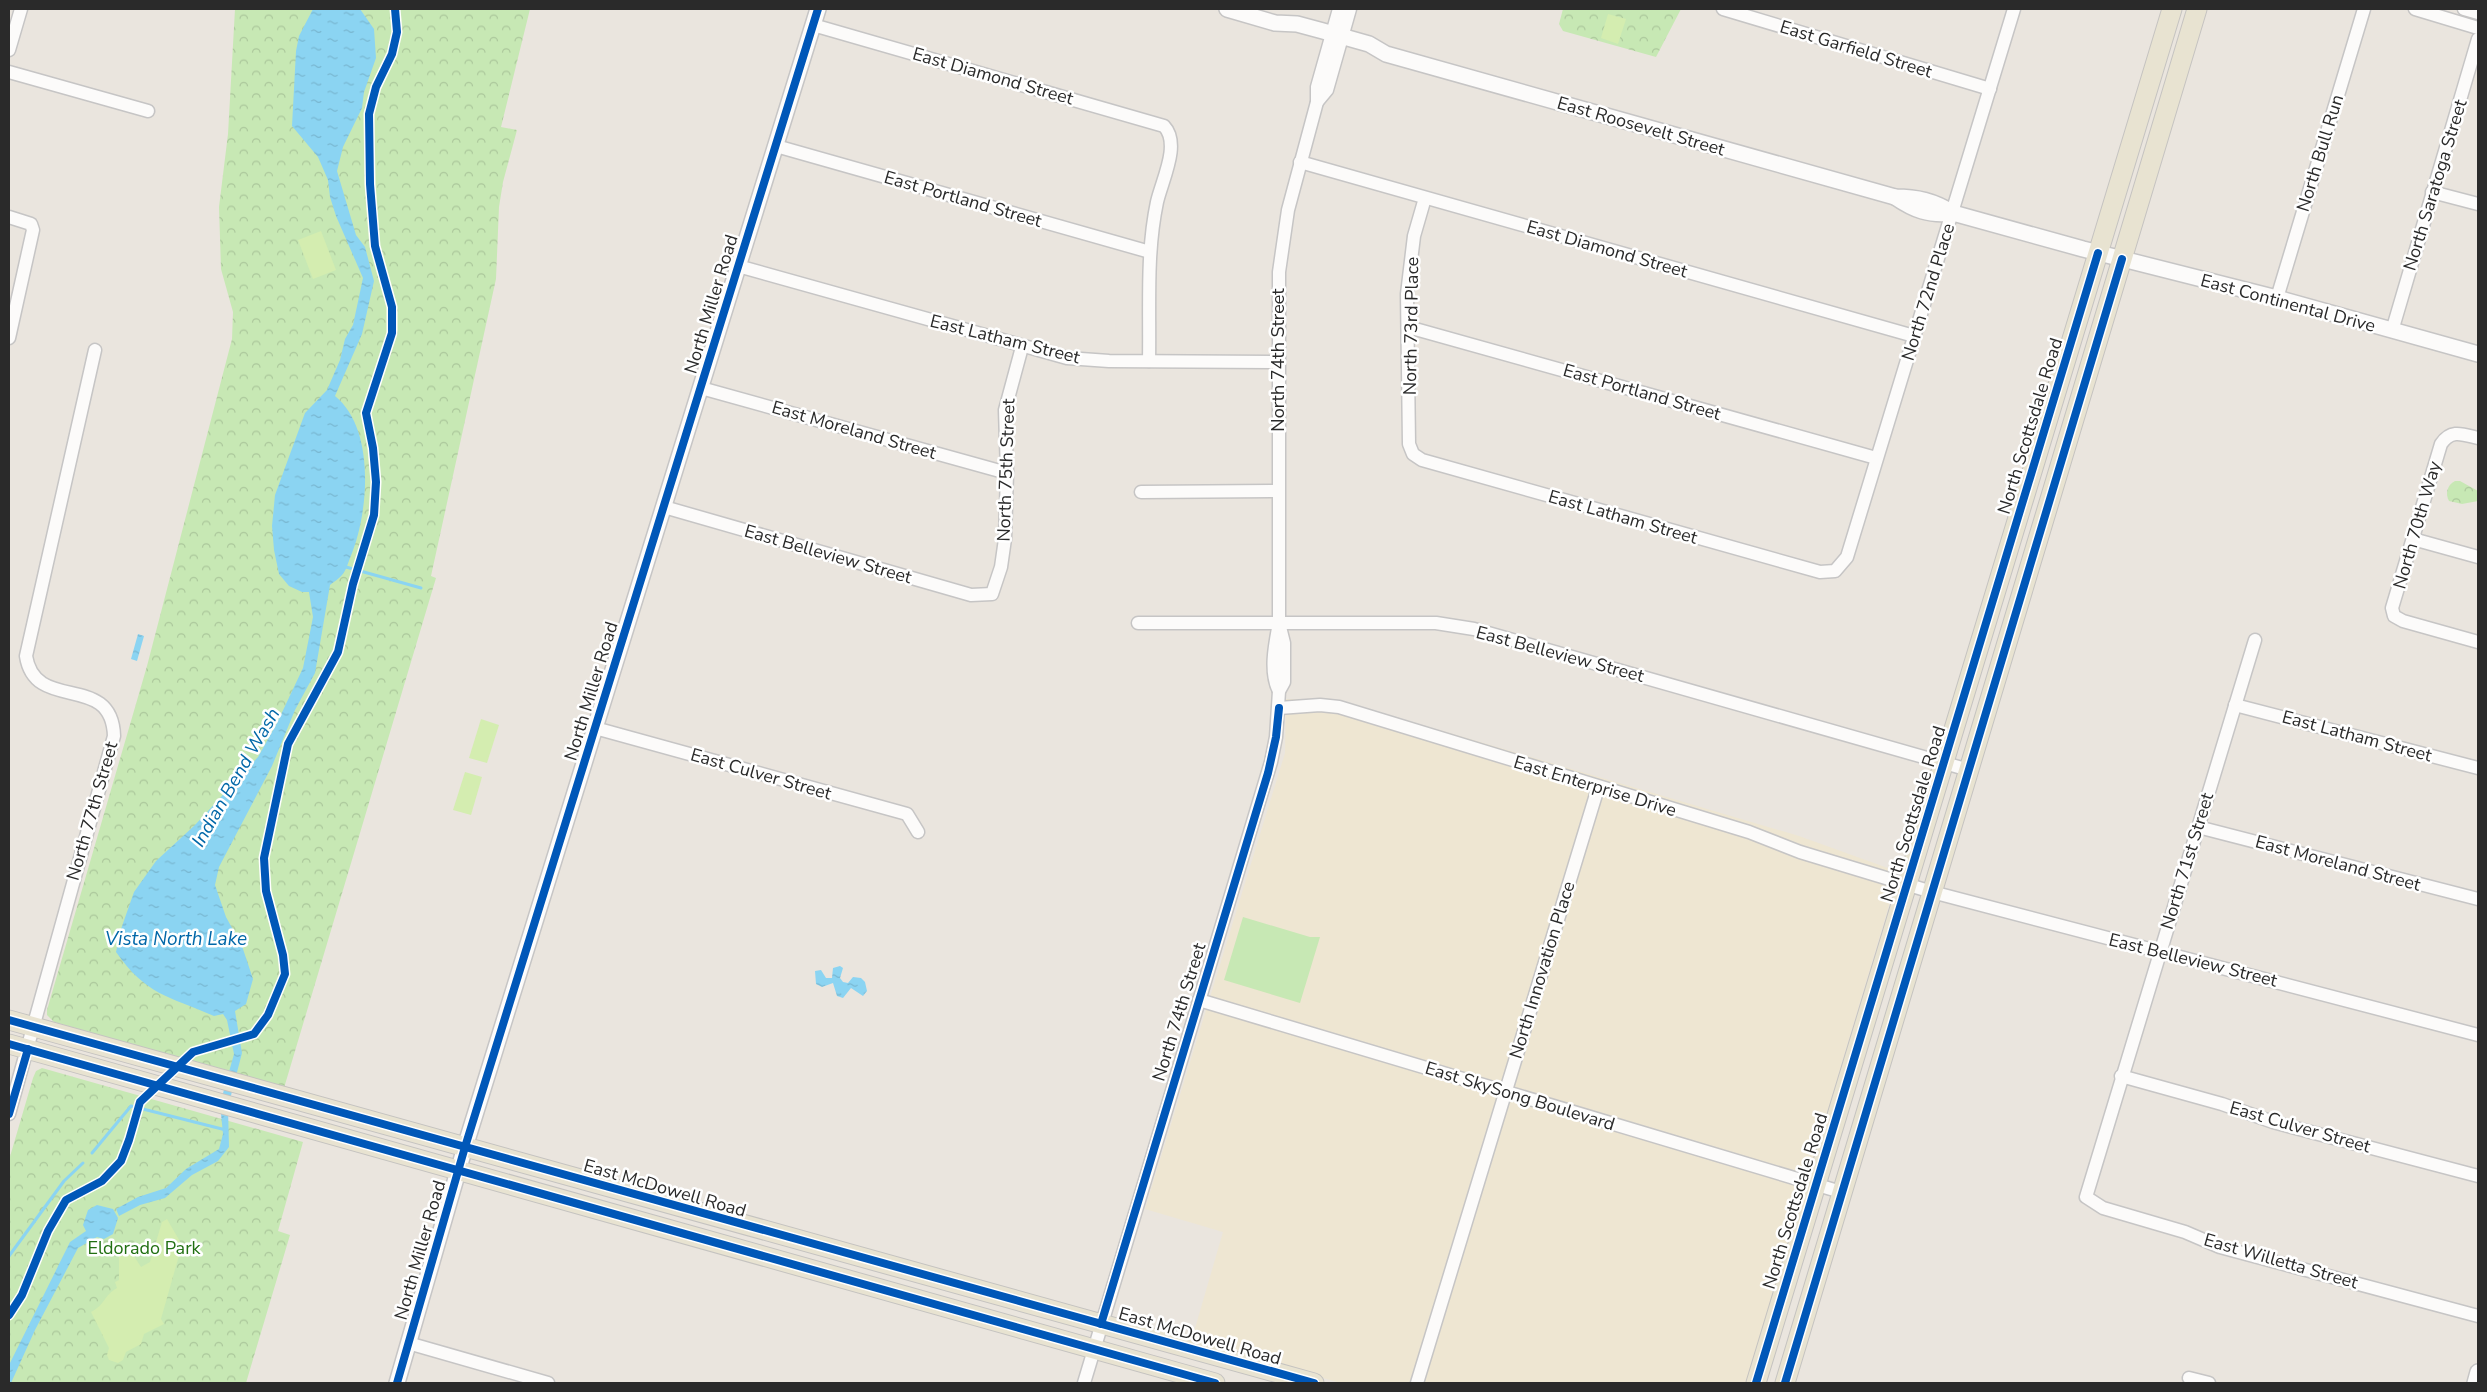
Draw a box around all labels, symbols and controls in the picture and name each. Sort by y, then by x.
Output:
street label: East Garfield Street [1777,14,1936,84]
street label: East Diamond Street [910,42,1077,111]
street label: East Roosevelt Street [1554,91,1728,162]
street label: North Bull Run [2291,91,2349,215]
street label: North Saratoga Street [2398,96,2473,274]
street label: East Portland Street [881,165,1045,233]
street label: East Diamond Street [1524,215,1691,284]
street label: North 72nd Place [1896,220,1960,364]
street label: North Miller Road [678,232,744,376]
street label: North 73rd Place [1398,257,1424,395]
street label: East Continental Drive [2198,268,2378,338]
street label: North 74th Street [1266,288,1290,432]
street label: East Latham Street [927,309,1083,369]
street label: North Scottsdale Road [1992,335,2068,517]
street label: East Portland Street [1560,358,1724,426]
street label: East Moreland Street [769,395,940,465]
street label: North 75th Street [992,397,1021,542]
street label: North 70th Way [2387,458,2447,592]
street label: East Latham Street [1546,484,1701,550]
street label: East Belleview Street [742,519,915,590]
street label: North Miller Road [558,619,624,763]
street label: East Belleview Street [1473,620,1647,688]
water label: Indian Bend Wash [185,703,286,852]
street label: East Latham Street [2280,704,2435,768]
street label: North Scottsdale Road [1875,723,1951,905]
street label: North 77th Street [61,738,123,883]
street label: East Culver Street [688,742,835,806]
street label: East Enterprise Drive [1511,750,1679,822]
street label: North 71st Street [2155,789,2219,932]
street label: East Moreland Street [2253,829,2424,897]
street label: North Innovation Place [1504,878,1580,1062]
water label: Vista North Lake [105,926,247,952]
street label: East Belleview Street [2106,927,2280,993]
street label: North 74th Street [1147,939,1212,1084]
street label: East SkySong Boulevard [1422,1056,1618,1136]
street label: East Culver Street [2227,1095,2374,1159]
street label: North Scottsdale Road [1757,1110,1833,1292]
street label: East McDowell Road [581,1153,749,1223]
street label: North Miller Road [389,1177,451,1323]
street label: East Willetta Street [2201,1228,2361,1295]
park label: Eldorado Park [87,1236,202,1260]
street label: East McDowell Road [1116,1301,1284,1371]

